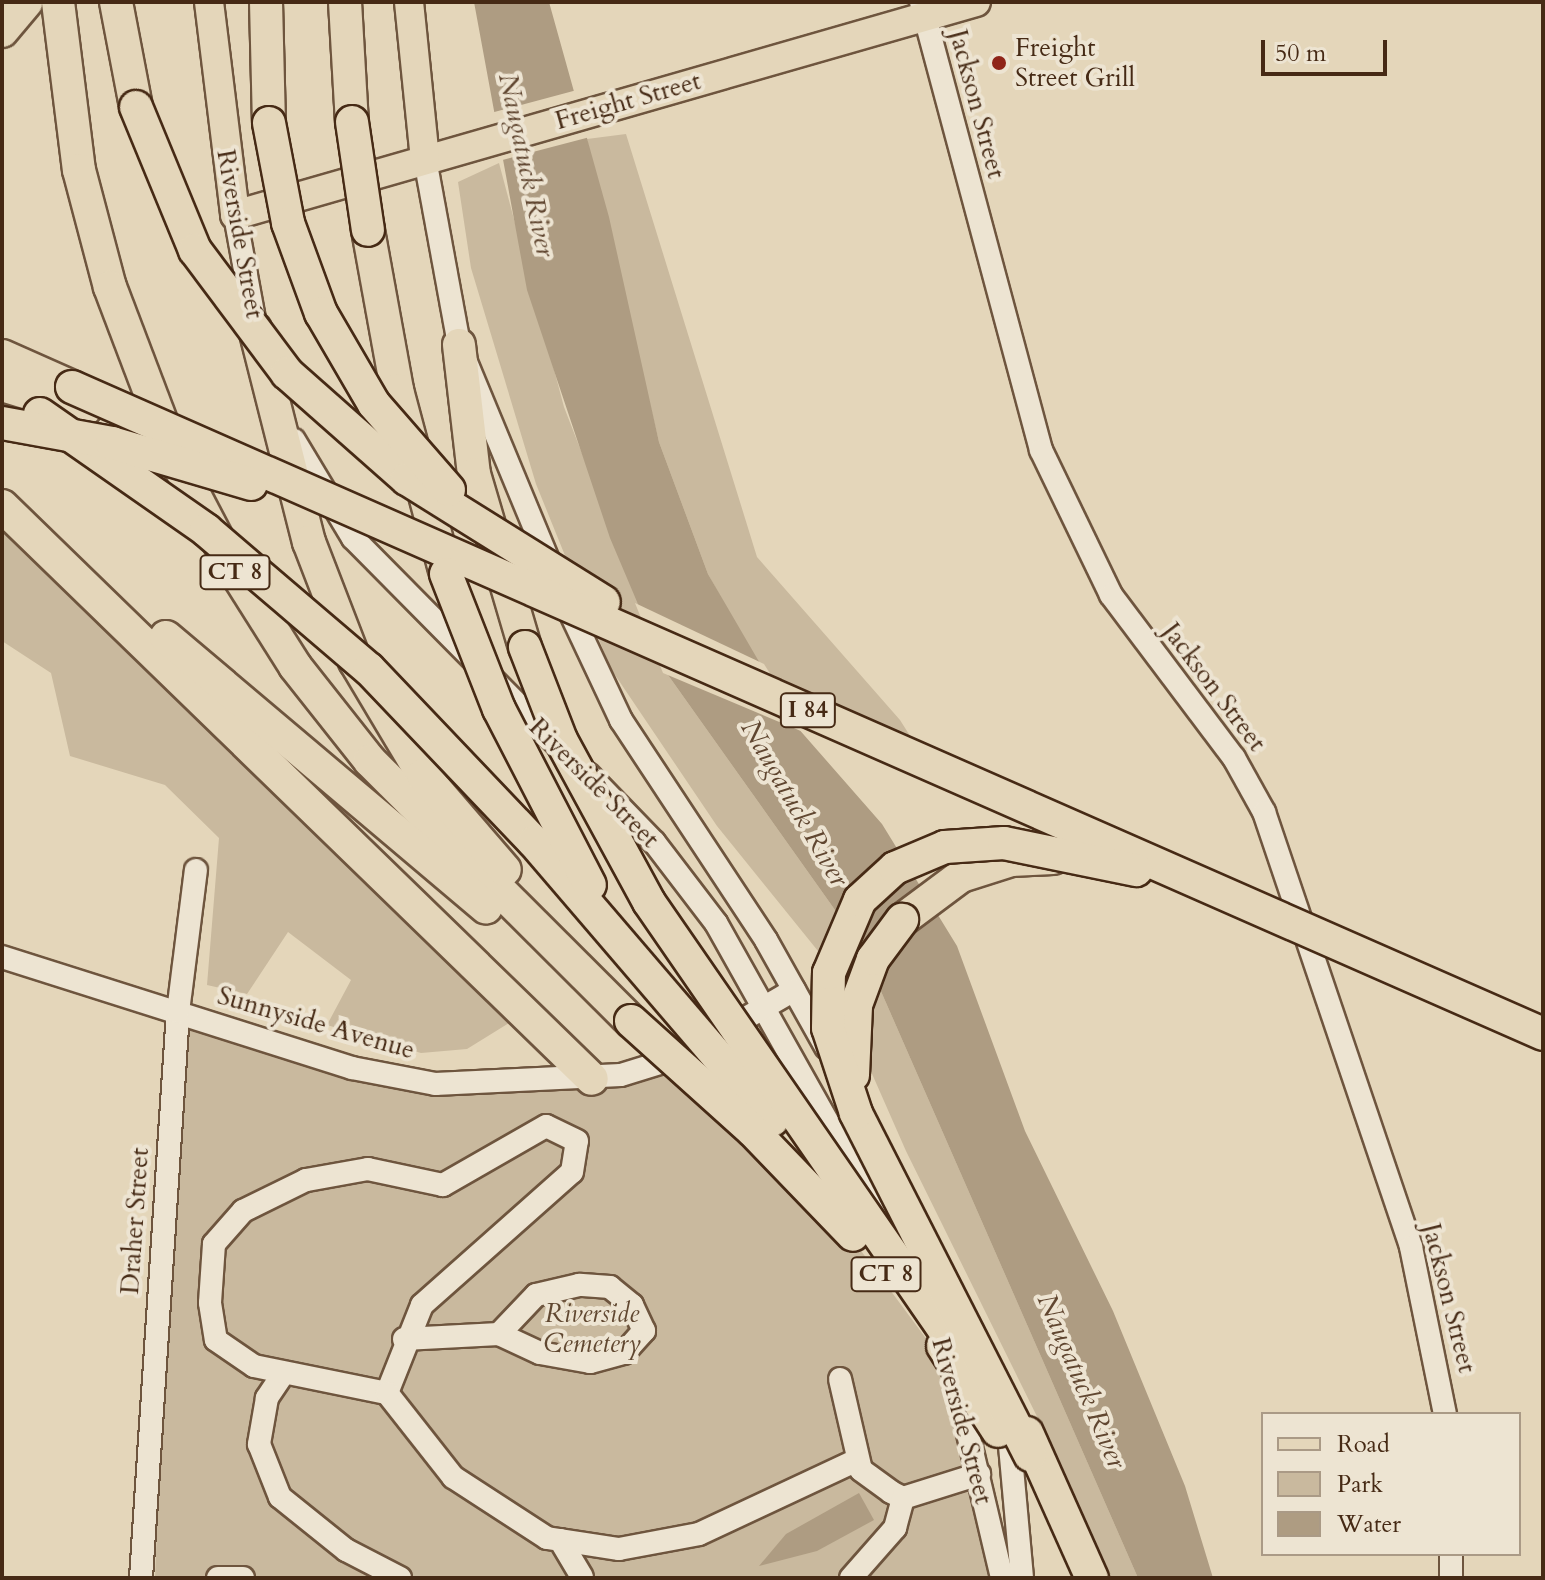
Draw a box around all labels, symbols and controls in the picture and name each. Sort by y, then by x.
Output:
scale bar [1265,24,1391,74]
street label: Jackson Street [942,26,1012,182]
place label: Freight Street Grill [1015,32,1135,94]
text: 50 m [1275,37,1326,70]
marker: Freight Street Grill [990,54,1008,72]
street label: Freight Street [552,65,704,137]
water label: Naugatuck River [491,70,563,260]
street label: Riverside Street [210,147,270,321]
road number: CT 8 [199,552,271,592]
street label: Jackson Street [1156,617,1272,757]
road number: I 84 [778,690,838,730]
street label: Riverside Street [523,712,665,854]
water label: Naugatuck River [734,714,856,892]
street label: Sunnyside Avenue [214,980,418,1066]
street label: Draher Street [114,1147,156,1295]
street label: Jackson Street [1415,1220,1483,1376]
road number: CT 8 [850,1254,922,1294]
water label: Naugatuck River [1030,1288,1134,1474]
park label: Riverside Cemetery [543,1298,641,1360]
street label: Riverside Street [925,1334,999,1508]
legend [1261,1412,1521,1556]
text: Road [1337,1428,1390,1461]
text: Park [1337,1468,1383,1501]
text: Water [1337,1508,1401,1541]

